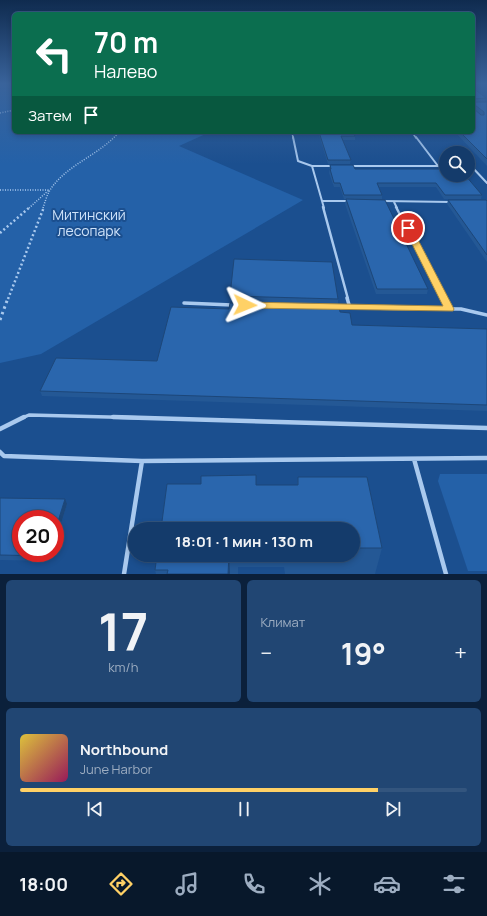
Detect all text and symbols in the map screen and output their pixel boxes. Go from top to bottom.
text: 70 m [94,23,158,61]
icon: left [28,28,80,80]
text: Налево [94,59,158,83]
icon: arrive [80,104,102,126]
text: Затем [28,105,72,126]
map controls [439,146,475,182]
button: search [439,146,475,182]
park label: Митинский лесопарк [52,205,126,240]
pin [391,211,425,245]
icon: arrive [397,217,419,239]
position arrow [224,284,266,326]
speed limit sign: 20 [12,510,64,562]
text: 18:01 · 1 мин · 130 m [175,531,313,552]
text: 17 [98,596,149,667]
text: Климат [261,613,305,631]
text: 19° [341,633,386,674]
text: − [261,638,272,668]
text: + [454,638,467,668]
text: km/h [108,658,138,676]
text: Northbound [80,739,168,760]
text: June Harbor [80,760,153,778]
icon: previous [84,798,106,820]
icon: pause [233,798,255,820]
icon: next [382,798,404,820]
icon: directions [107,870,135,898]
icon: music [173,870,201,898]
icon: phone [240,870,268,898]
icon: climate [306,870,334,898]
icon: car [373,870,401,898]
icon: filters [440,870,468,898]
text: 18:00 [19,872,68,896]

